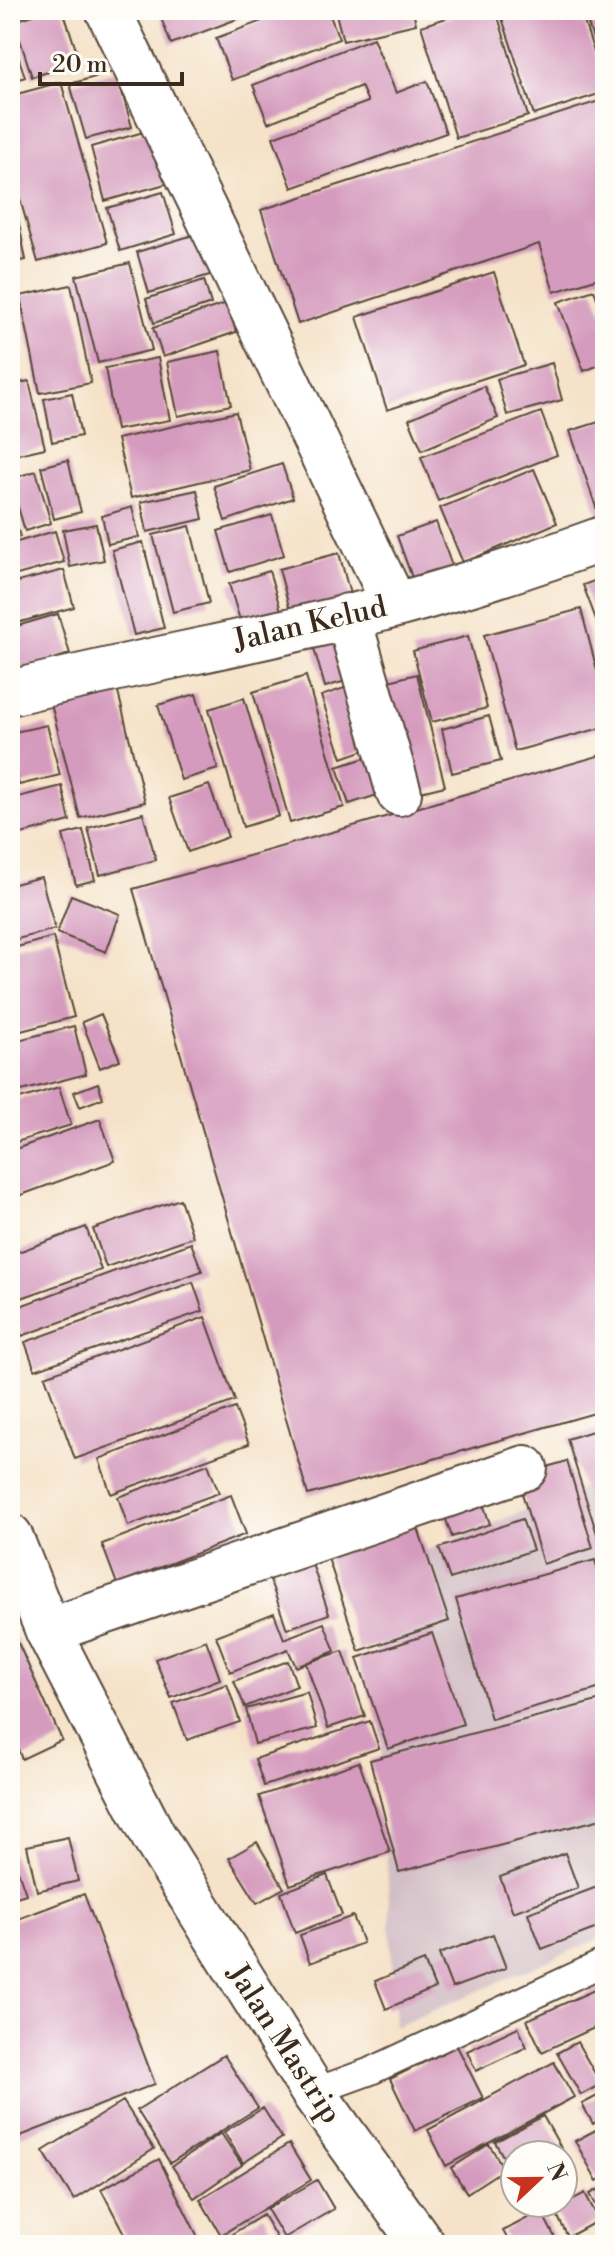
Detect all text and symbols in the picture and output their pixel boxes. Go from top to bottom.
scale bar [40,36,182,86]
text: 20 m [52,50,108,80]
street label: Jalan Kelud [229,588,390,660]
street label: Jalan Mastrip [218,1956,350,2131]
north arrow [499,2139,579,2219]
text: N [540,2159,572,2186]

